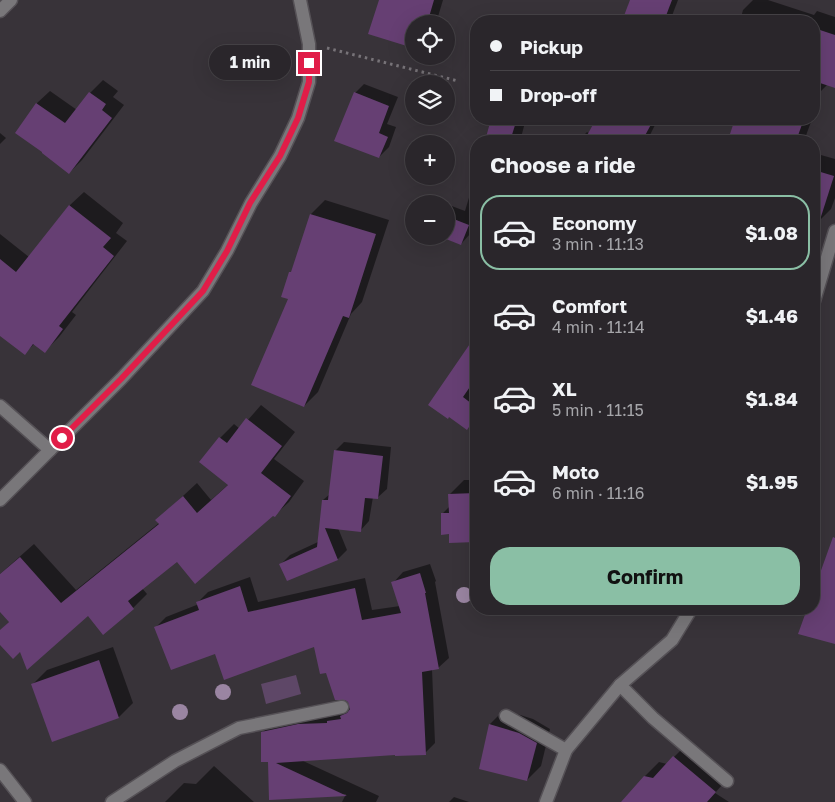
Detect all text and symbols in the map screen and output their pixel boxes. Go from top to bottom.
map controls [405,15,455,245]
button: locate [405,15,455,65]
text: Pickup [520,35,583,58]
callout: 1 min [209,46,292,80]
text: 1 min [230,52,270,72]
route end [298,52,320,74]
button: layers [405,75,455,125]
text: Drop-off [520,83,597,106]
button: + [405,135,455,185]
text: Choose a ride [490,151,636,178]
button: − [405,195,455,245]
icon: car [492,210,537,255]
text: Economy [552,211,637,234]
text: $1.08 [745,221,798,244]
text: 3 min · 11:13 [552,234,644,254]
icon: car [492,293,537,338]
text: Comfort [552,294,627,317]
text: $1.46 [745,304,798,327]
text: 4 min · 11:14 [552,317,645,337]
icon: car [492,376,537,421]
text: XL [552,377,577,400]
text: $1.84 [745,387,798,410]
text: 5 min · 11:15 [552,400,644,420]
route start [51,427,73,449]
icon: car [492,459,537,504]
text: Moto [552,460,599,483]
text: $1.95 [746,470,798,493]
text: 6 min · 11:16 [552,483,645,503]
button: Confirm [490,547,800,605]

